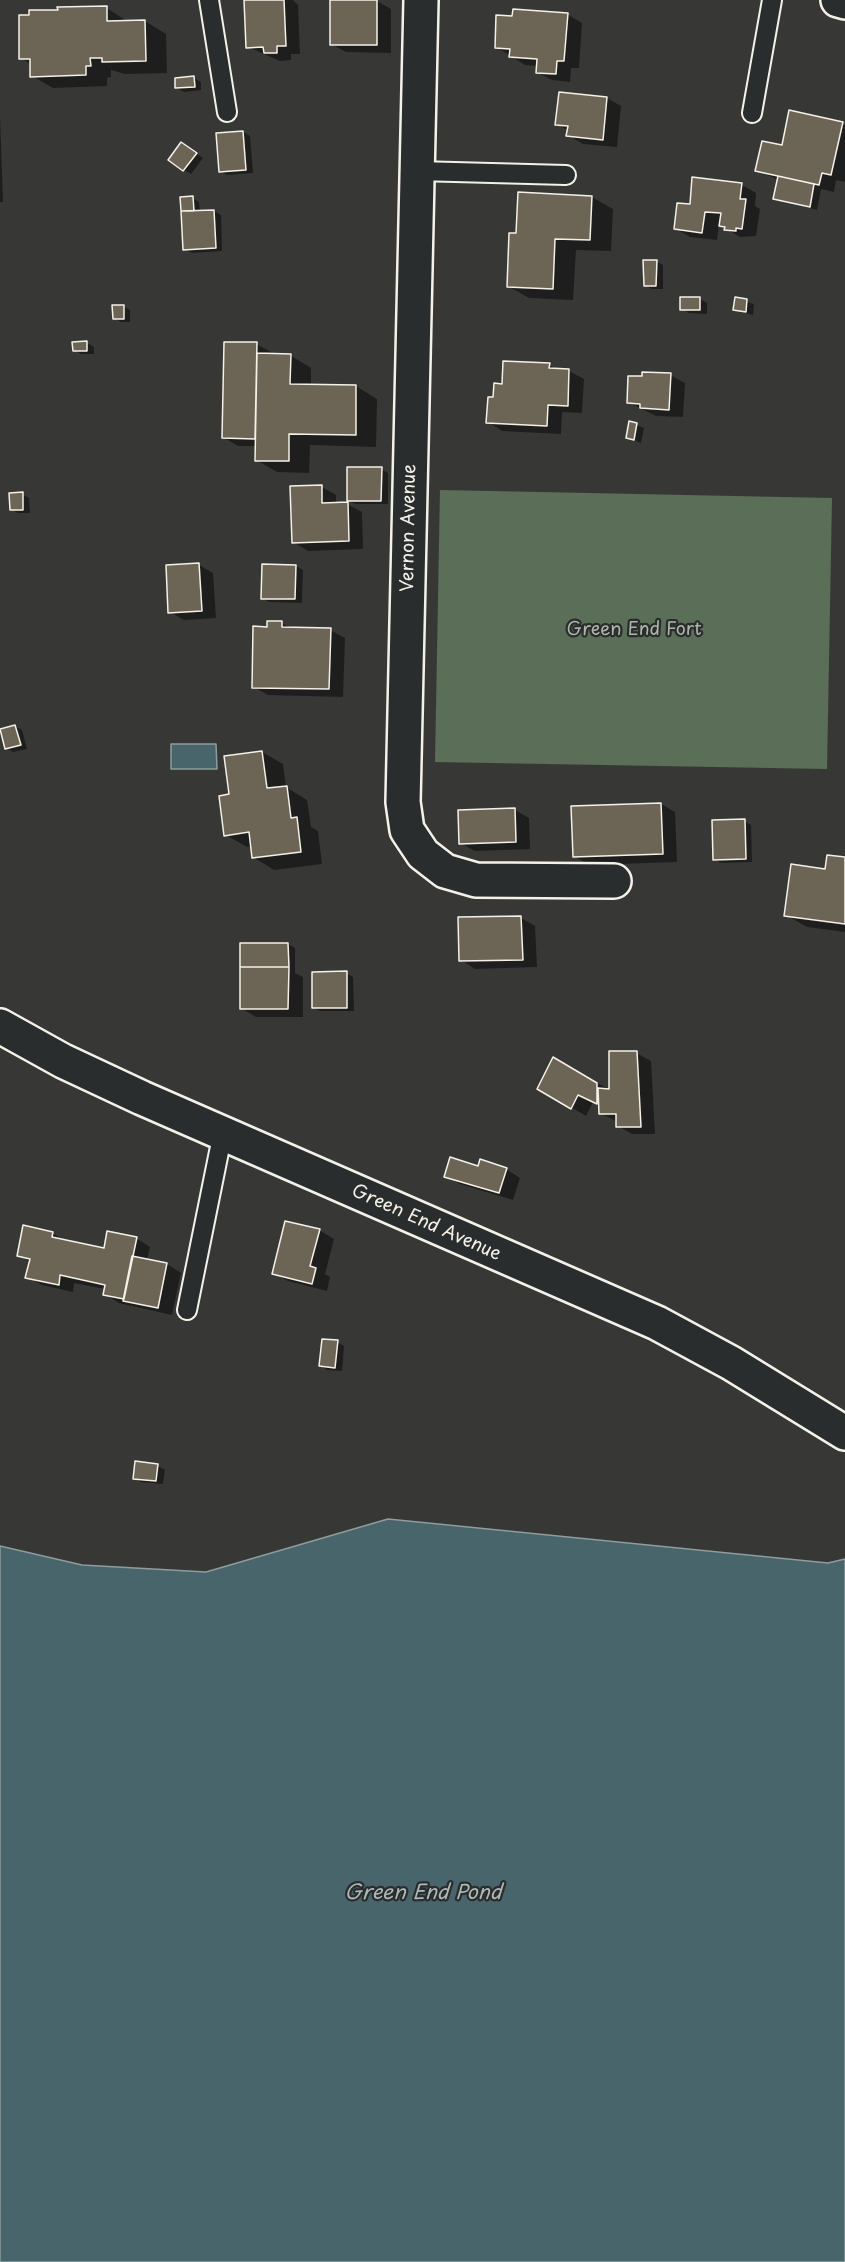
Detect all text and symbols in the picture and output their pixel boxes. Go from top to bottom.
street label: Vernon Avenue [397,464,421,592]
park label: Green End Fort [566,619,702,641]
street label: Green End Avenue [348,1180,504,1266]
water label: Green End Pond [345,1881,501,1905]

